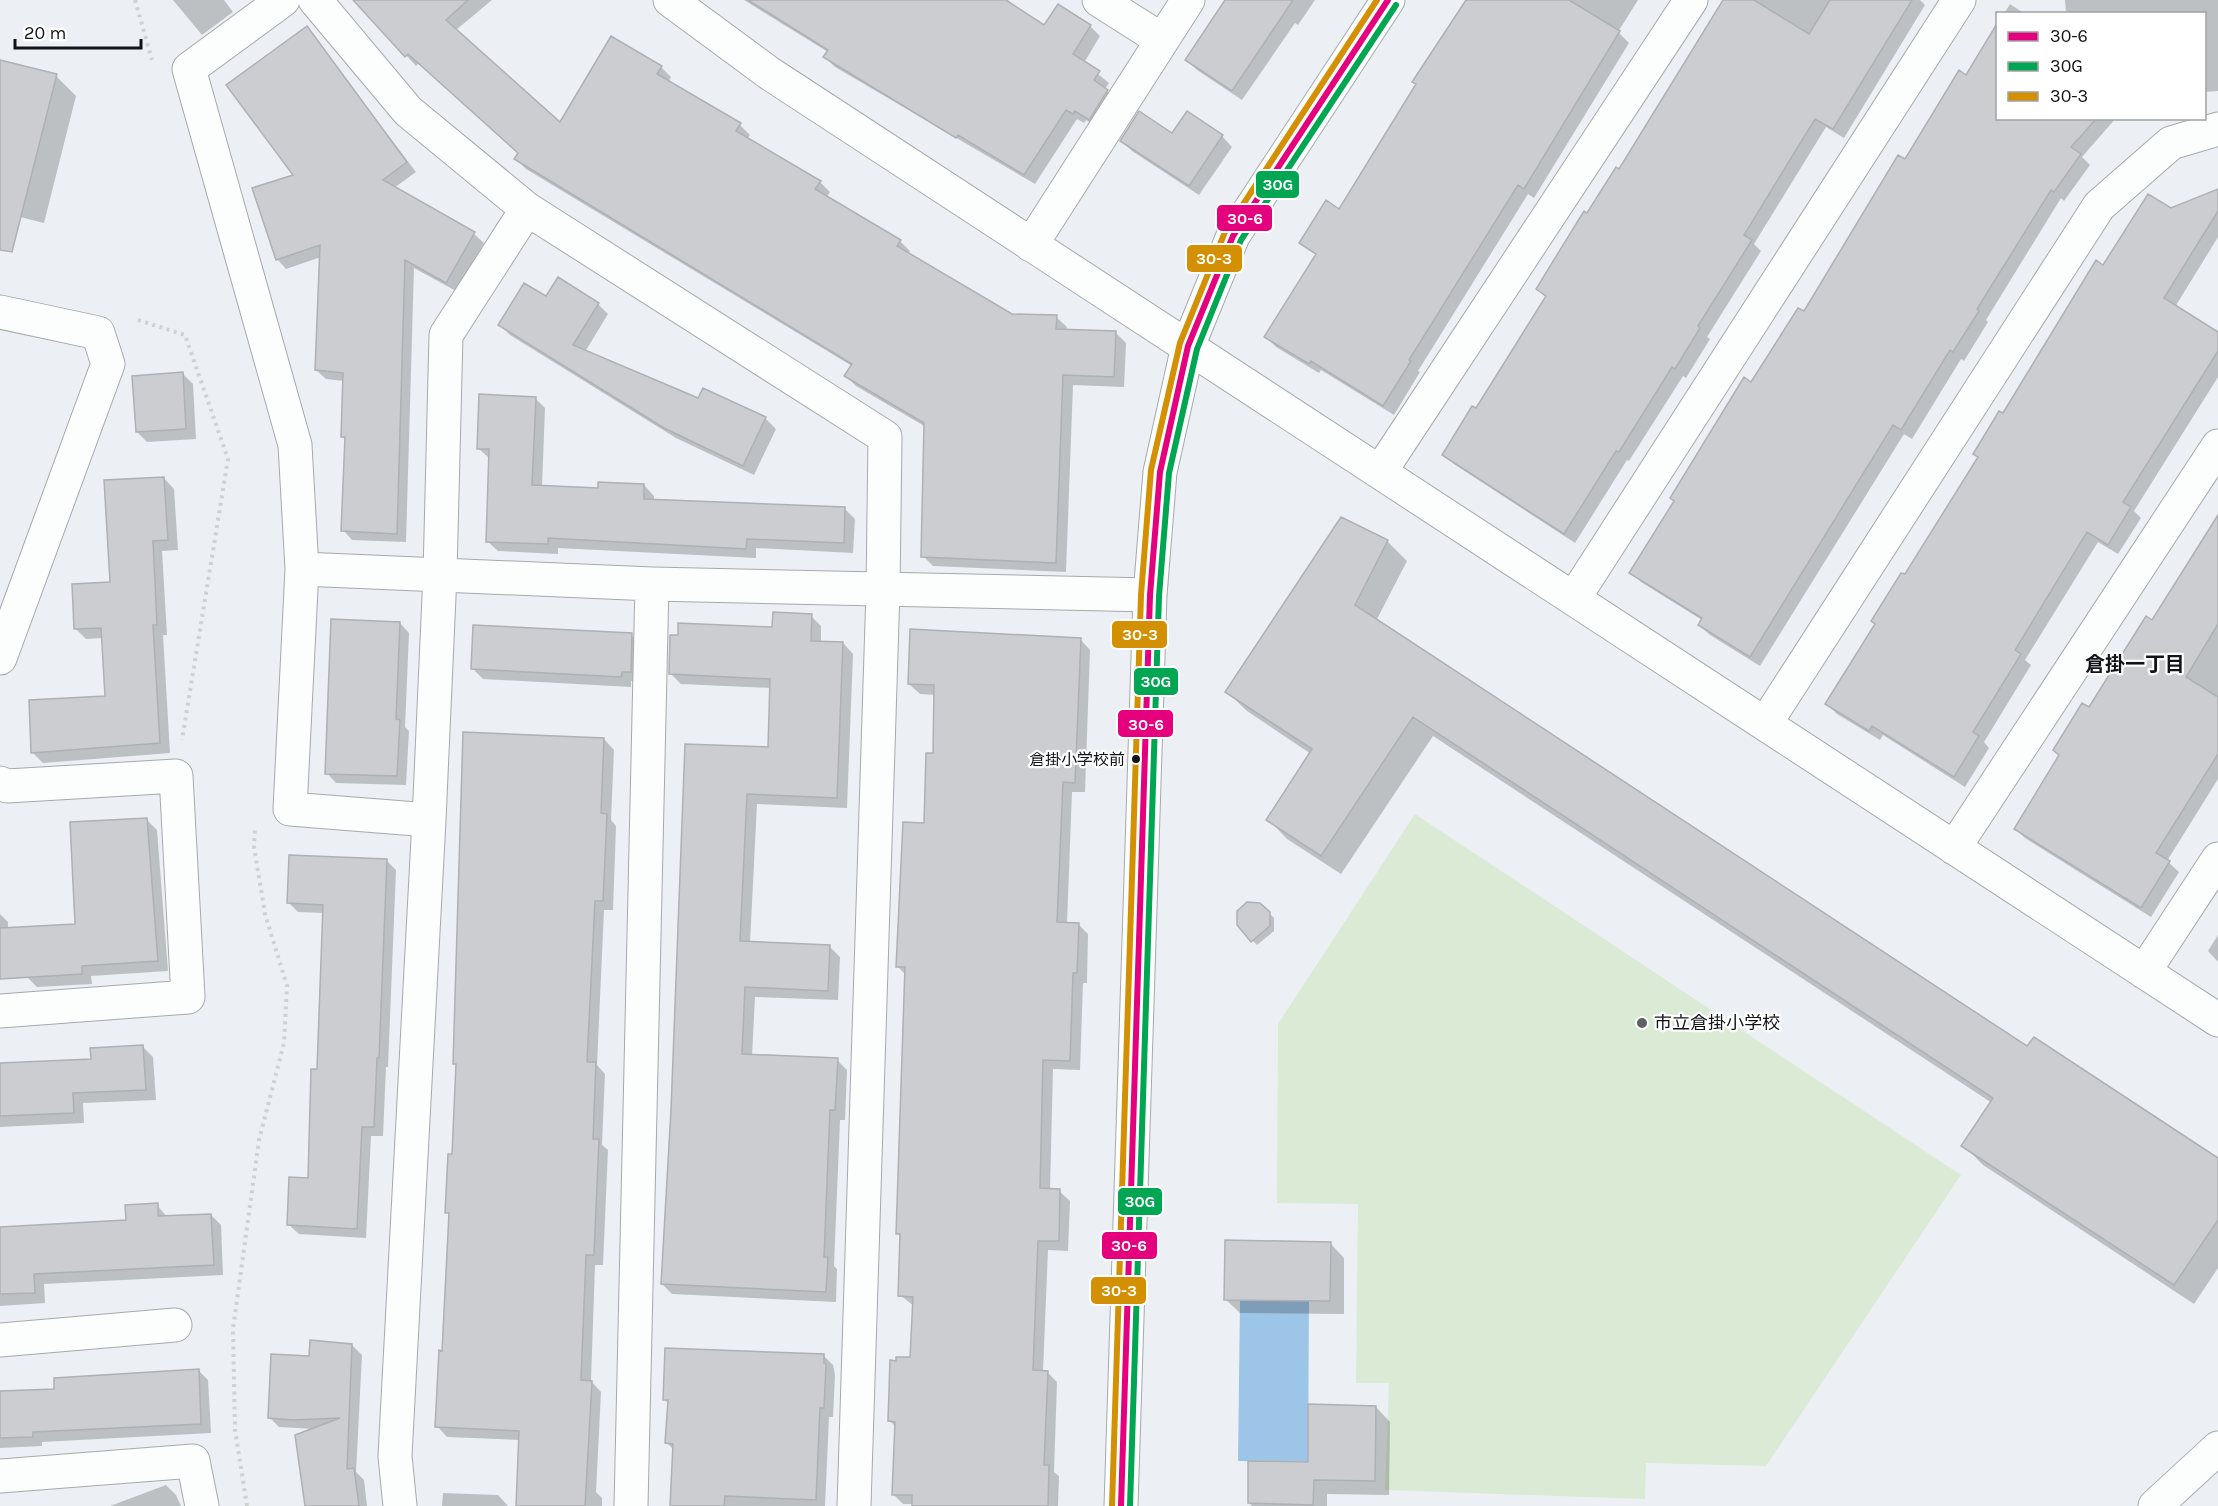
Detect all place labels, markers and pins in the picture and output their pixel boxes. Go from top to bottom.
place label: 倉掛小学校前 [1029,750,1125,769]
marker: 倉掛小学校前 [1130,753,1142,765]
place label: 市立倉掛小学校 [1654,1012,1780,1034]
marker: 市立倉掛小学校 [1635,1016,1649,1030]

